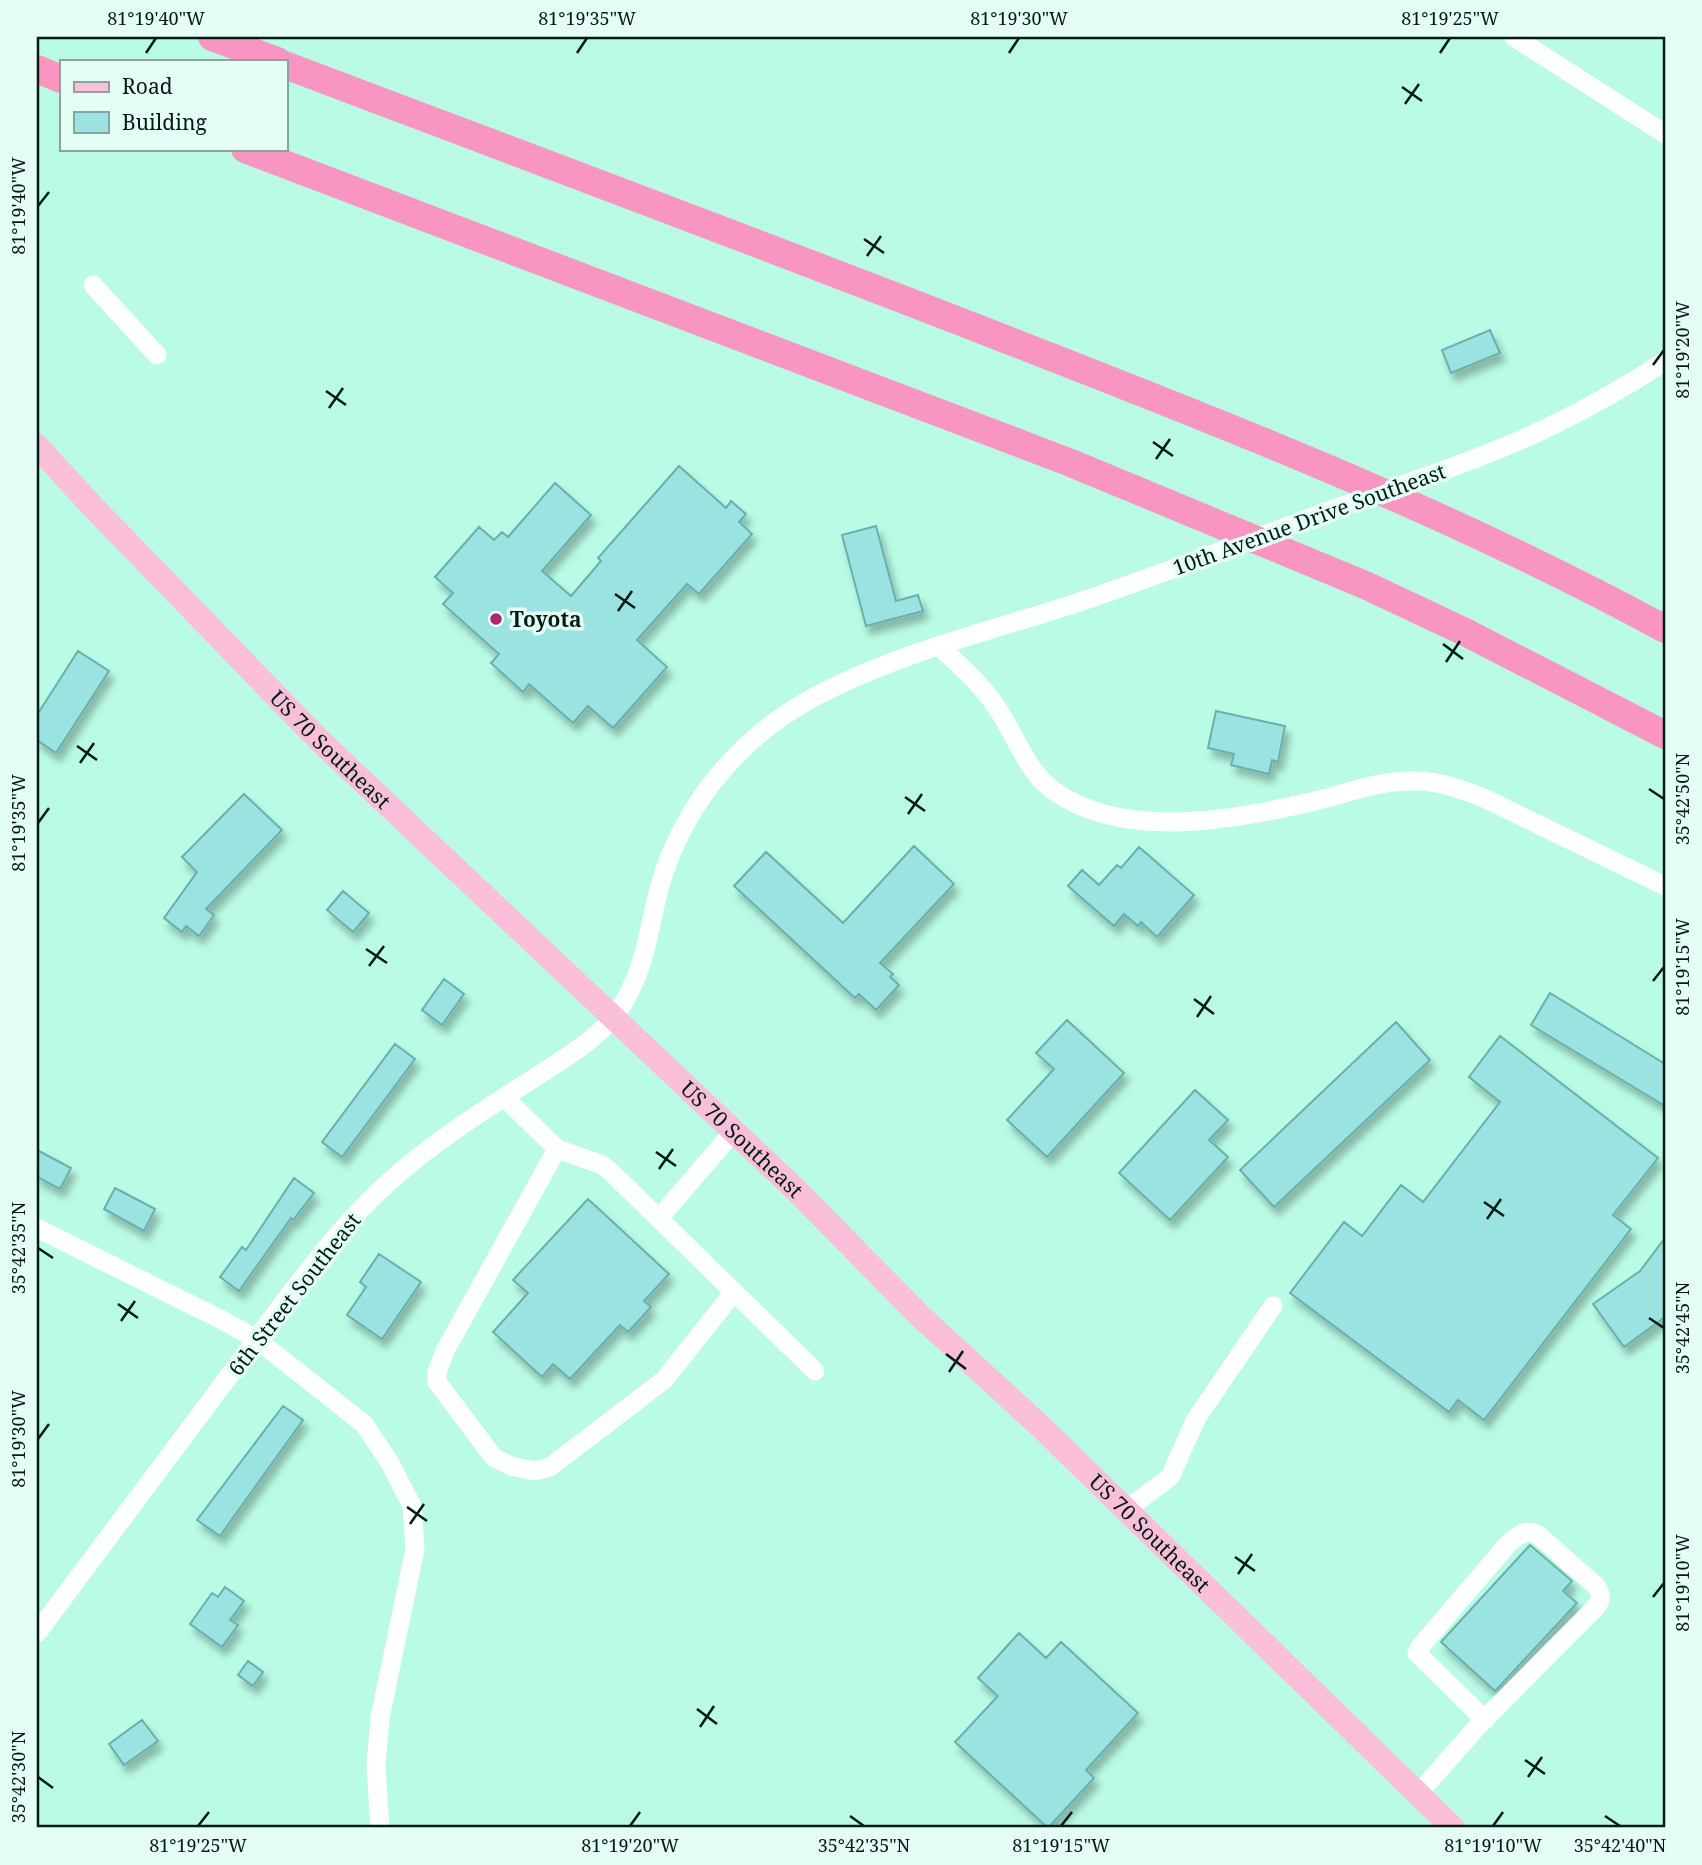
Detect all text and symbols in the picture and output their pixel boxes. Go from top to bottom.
text: 81°19'40"W [107,6,205,30]
text: 81°19'35"W [538,6,636,30]
text: 81°19'30"W [970,6,1068,30]
text: 81°19'25"W [1401,6,1499,30]
legend [60,60,287,150]
text: Road [122,72,173,100]
text: Building [122,108,207,136]
text: 81°19'40"W [6,157,30,255]
text: 81°19'20"W [1670,301,1694,399]
street label: 10th Avenue Drive Southeast [1169,457,1449,581]
place label: Toyota [510,605,582,633]
marker: Toyota [488,611,504,627]
street label: US 70 Southeast [264,684,397,815]
text: 35°42'50"N [1670,752,1694,845]
text: 81°19'35"W [6,774,30,872]
text: 81°19'15"W [1670,918,1694,1016]
street label: US 70 Southeast [675,1074,810,1203]
text: 35°42'35"N [6,1201,30,1294]
street label: 6th Street Southeast [222,1207,366,1381]
text: 35°42'45"N [1670,1281,1694,1374]
text: 81°19'30"W [6,1390,30,1488]
street label: US 70 Southeast [1083,1468,1216,1598]
text: 81°19'10"W [1670,1534,1694,1632]
text: 35°42'30"N [6,1730,30,1823]
text: 81°19'25"W [149,1833,247,1857]
text: 81°19'20"W [581,1833,679,1857]
text: 35°42'35"N [818,1833,911,1857]
text: 81°19'15"W [1012,1833,1110,1857]
text: 81°19'10"W [1444,1833,1542,1857]
text: 35°42'40"N [1574,1833,1667,1857]

